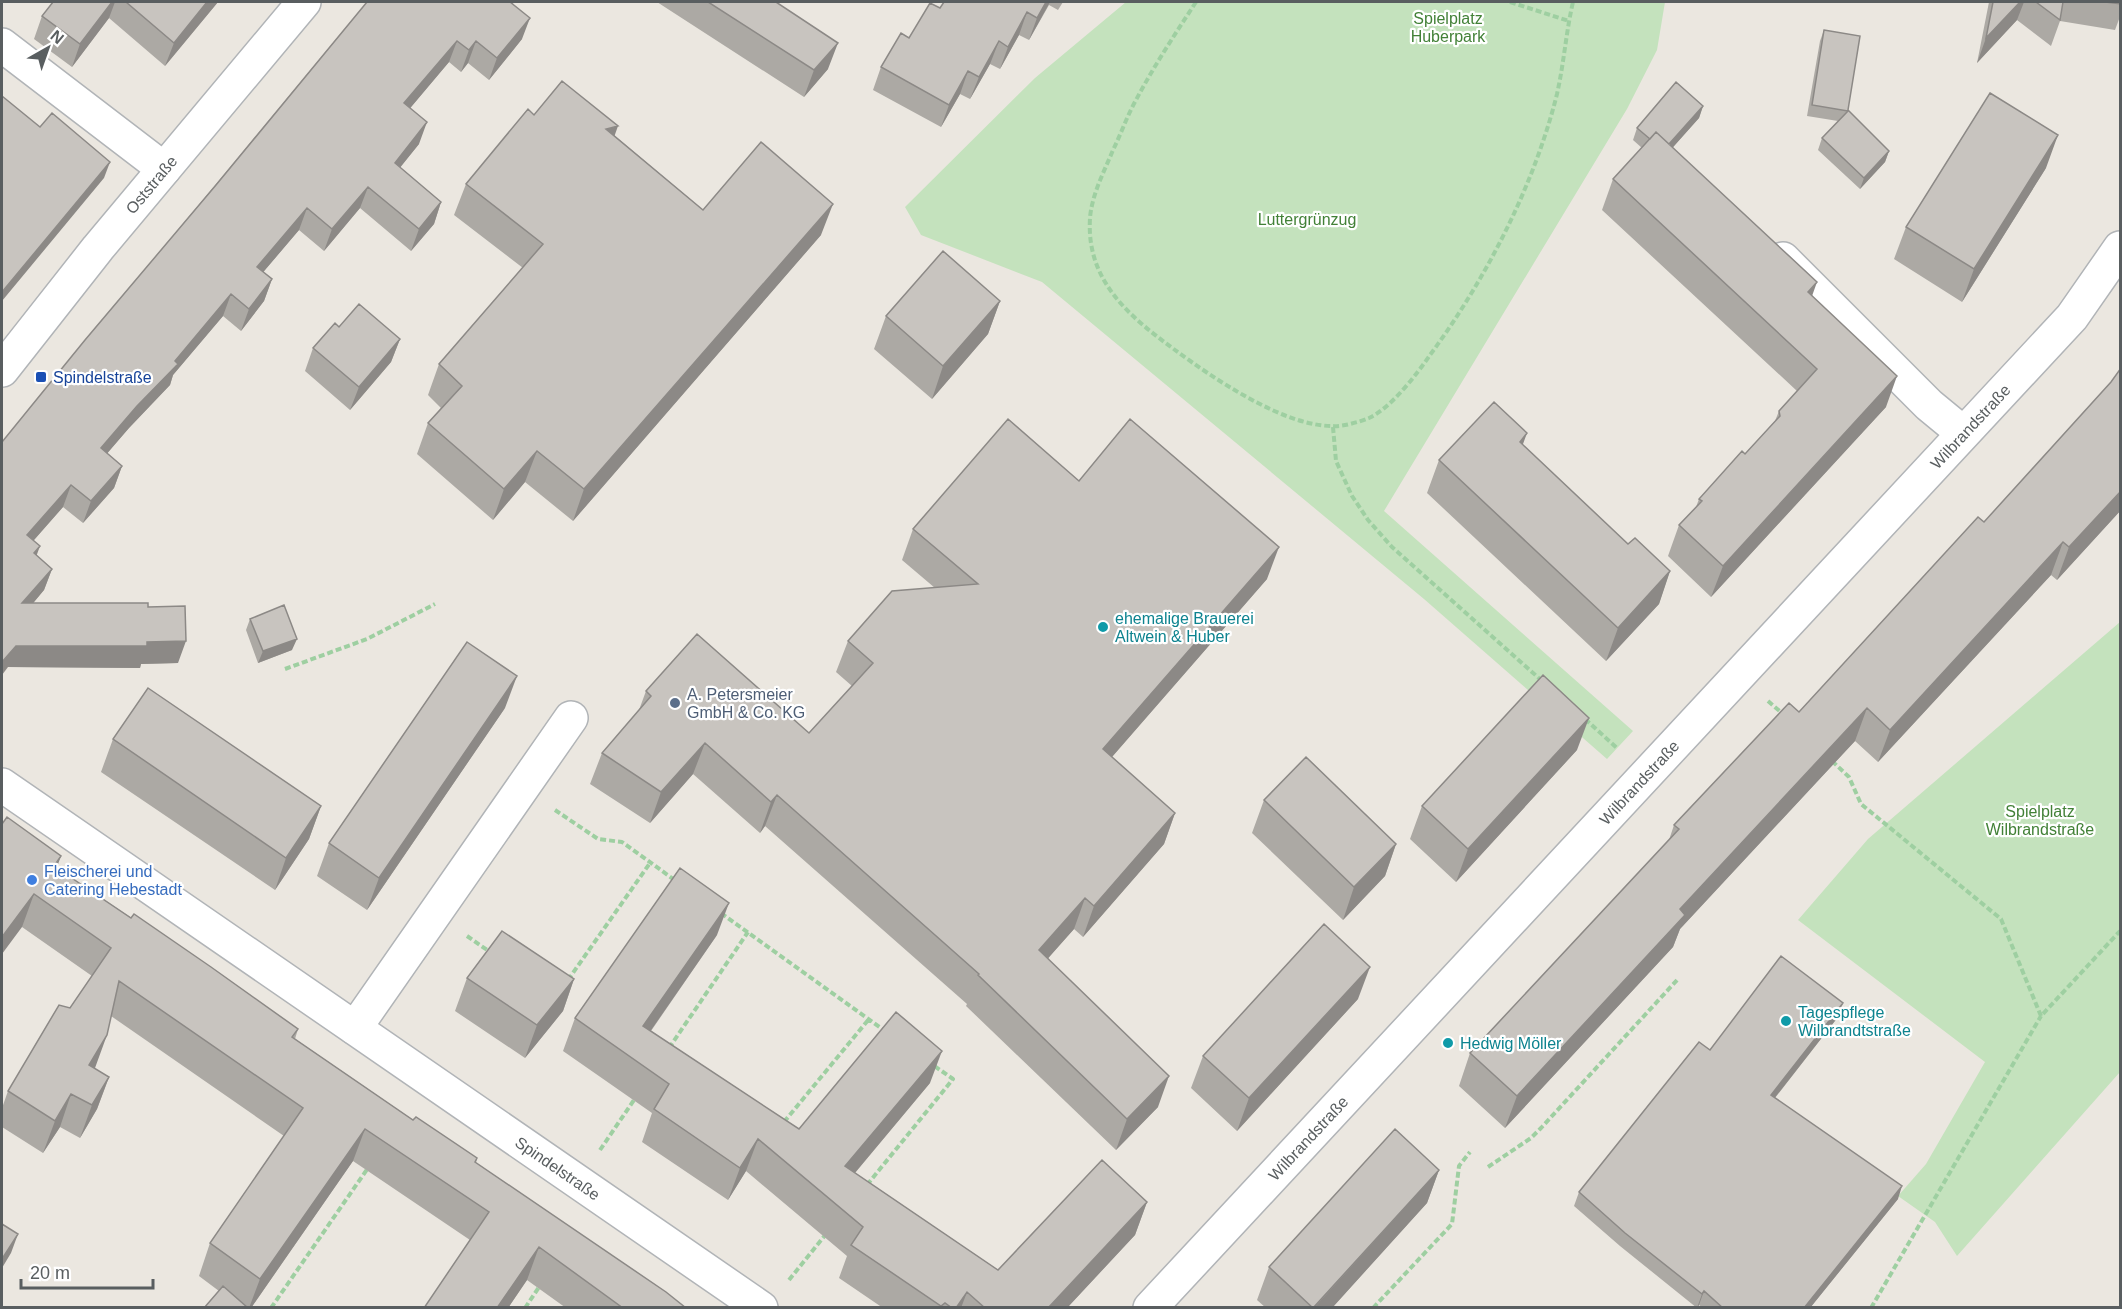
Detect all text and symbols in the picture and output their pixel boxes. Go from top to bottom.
park label: Spielplatz Huberpark [1411,10,1486,45]
north arrow [18,18,78,78]
text: N [47,27,67,47]
street label: Oststraße [122,152,180,217]
park label: Luttergrünzug [1258,211,1356,228]
place label: Spindelstraße [53,369,152,386]
marker: Spindelstraße [34,370,48,384]
street label: Wilbrandstraße [1927,381,2013,472]
place label: ehemalige Brauerei Altwein & Huber [1115,610,1254,645]
marker: ehemalige Brauerei Altwein & Huber [1096,620,1110,634]
place label: A. Petersmeier GmbH & Co. KG [687,686,805,721]
marker: A. Petersmeier GmbH & Co. KG [668,696,682,710]
street label: Wilbrandstraße [1596,737,1682,828]
park label: Spielplatz Wilbrandstraße [1986,803,2094,838]
place label: Fleischerei und Catering Hebestadt [44,863,182,898]
marker: Fleischerei und Catering Hebestadt [25,873,39,887]
place label: Tagespflege Wilbrandtstraße [1798,1004,1911,1039]
marker: Tagespflege Wilbrandtstraße [1779,1014,1793,1028]
place label: Hedwig Möller [1460,1035,1562,1052]
marker: Hedwig Möller [1441,1036,1455,1050]
street label: Wilbrandstraße [1265,1093,1351,1184]
street label: Spindelstraße [512,1133,603,1203]
scale bar [21,1252,153,1290]
text: 20 m [30,1263,70,1283]

